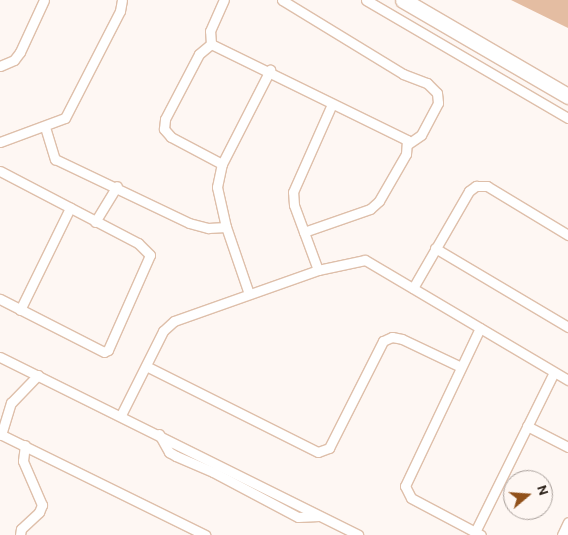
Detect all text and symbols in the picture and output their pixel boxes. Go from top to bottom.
north arrow [503,470,553,520]
text: N [532,483,551,498]

